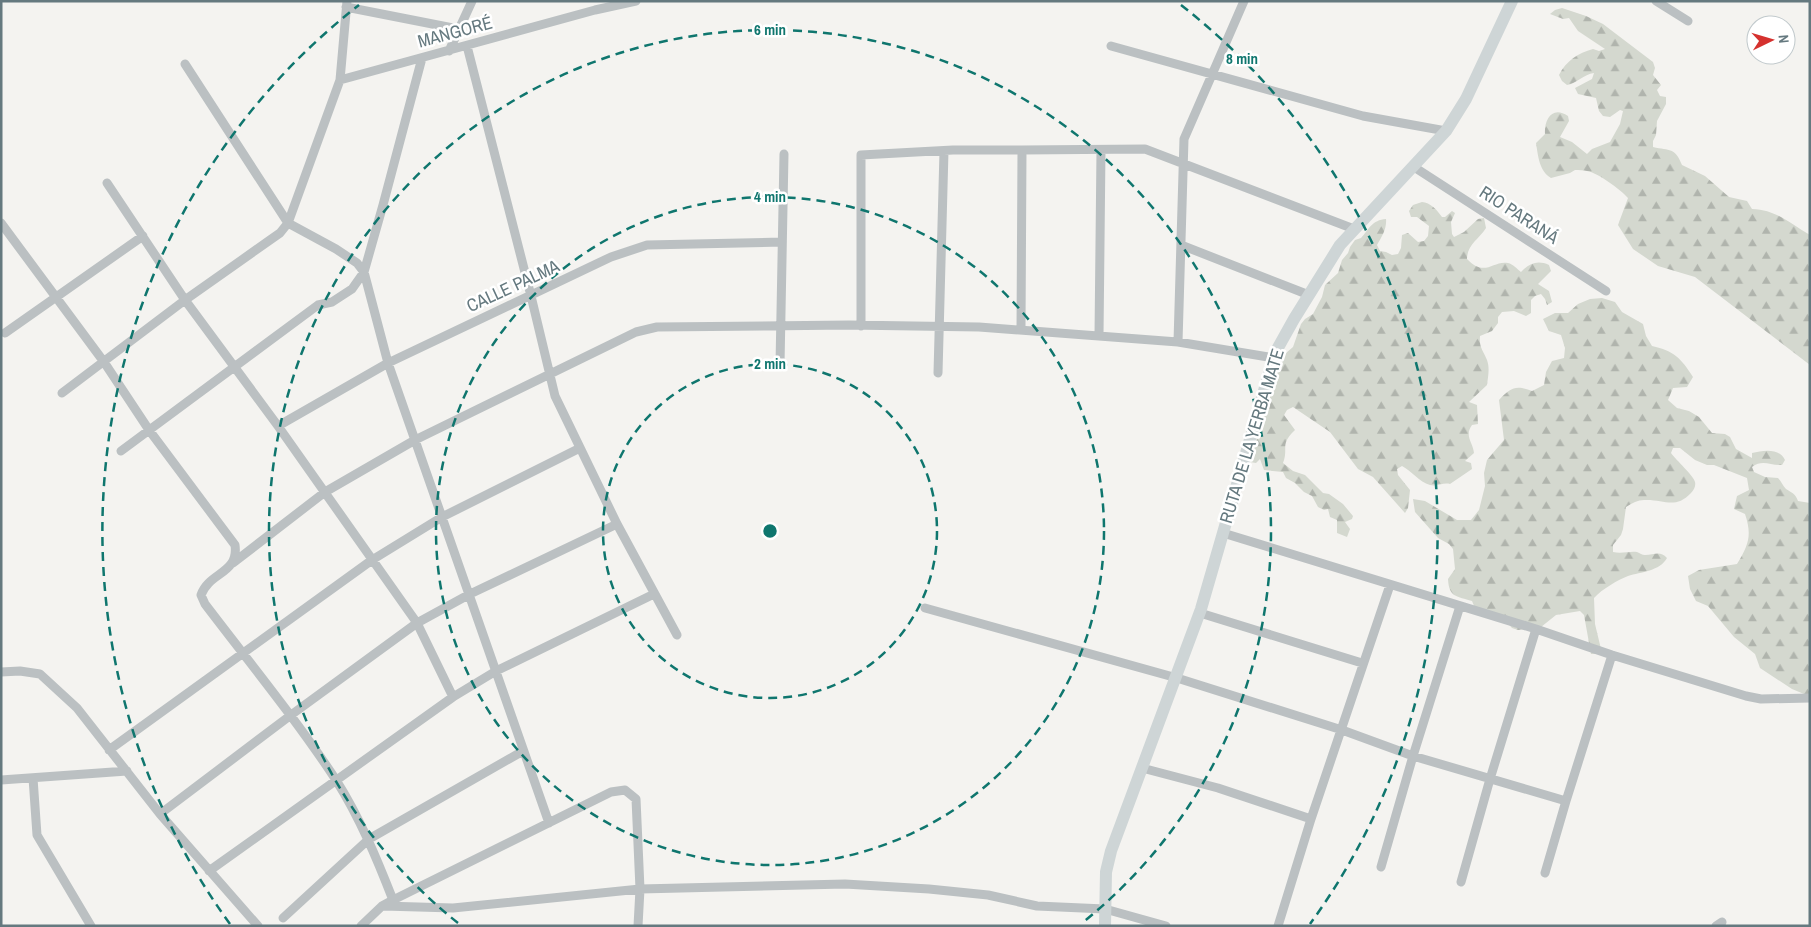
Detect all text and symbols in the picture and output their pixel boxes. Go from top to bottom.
street label: MANGORÉ [415,10,495,53]
north arrow [1746,15,1796,65]
text: 6 min [754,19,786,40]
text: N [1775,34,1793,44]
text: 8 min [1226,48,1258,69]
street label: RIO PARANÁ [1475,180,1564,250]
text: 4 min [754,186,786,207]
street label: CALLE PALMA [462,253,563,318]
street label: RUTA DE LA YERBA MATE [1213,345,1290,526]
text: 2 min [754,353,786,374]
centre of rings [761,522,779,540]

